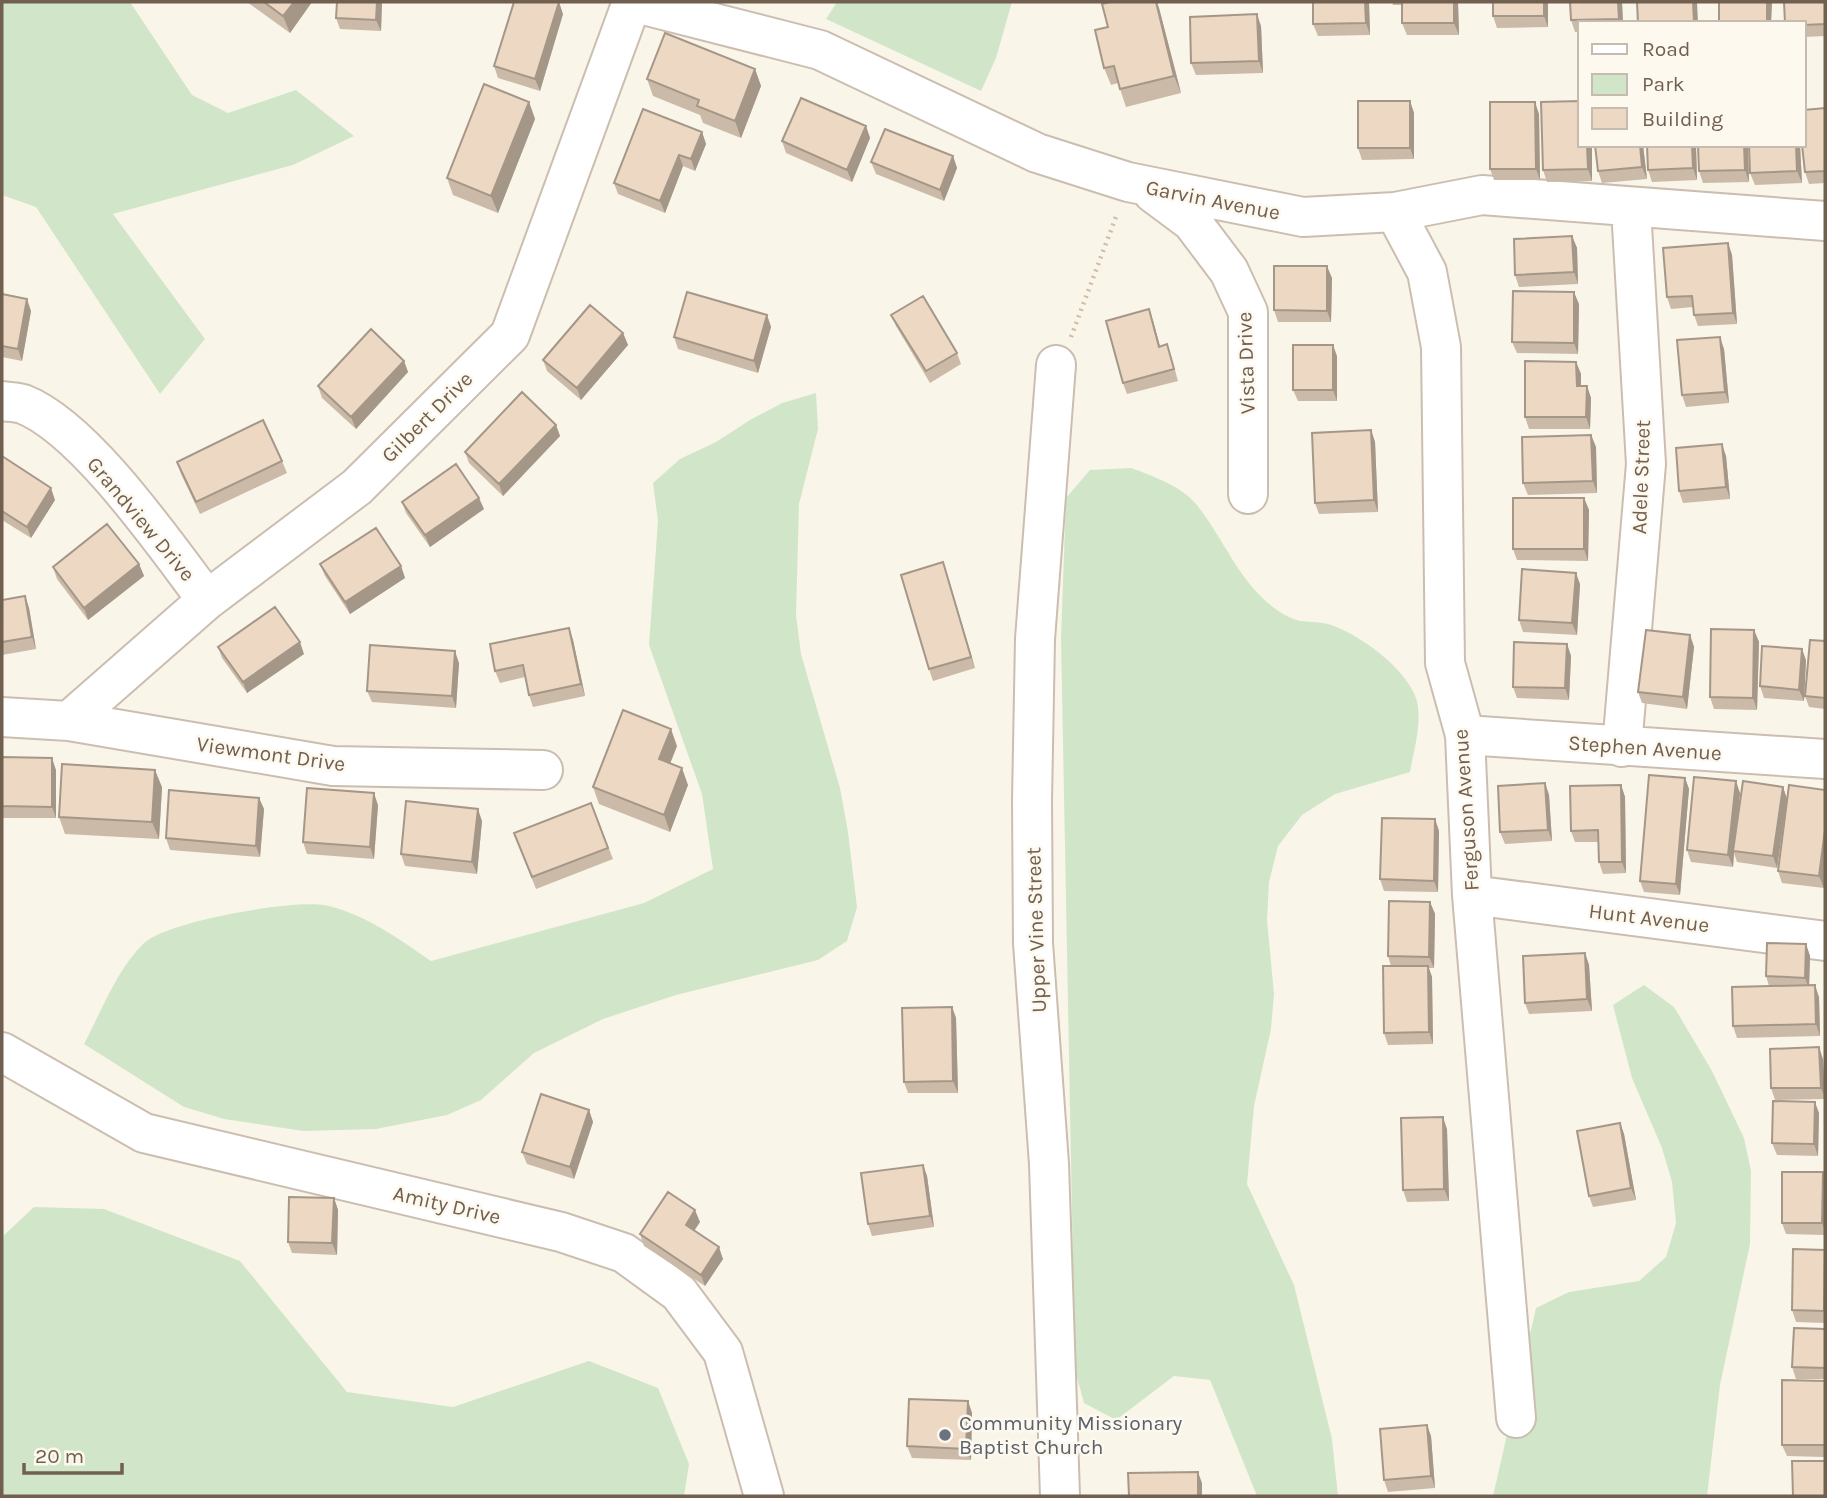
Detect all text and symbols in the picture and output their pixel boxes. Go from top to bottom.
legend [1578,21,1806,147]
text: Road [1642,37,1690,61]
text: Park [1642,72,1685,96]
text: Building [1642,107,1723,131]
street label: Garvin Avenue [1144,175,1282,225]
street label: Vista Drive [1232,311,1260,415]
street label: Gilbert Drive [377,367,477,467]
street label: Adele Street [1627,419,1655,535]
street label: Grandview Drive [82,452,200,586]
street label: Ferguson Avenue [1448,728,1484,892]
street label: Stephen Avenue [1567,731,1723,765]
street label: Viewmont Drive [195,732,347,776]
street label: Upper Vine Street [1021,847,1051,1013]
street label: Hunt Avenue [1587,899,1711,937]
street label: Amity Drive [391,1181,503,1229]
place label: Community Missionary Baptist Church [959,1411,1183,1459]
marker: Community Missionary Baptist Church [937,1427,953,1443]
scale bar [24,1432,122,1476]
text: 20 m [35,1444,84,1468]

